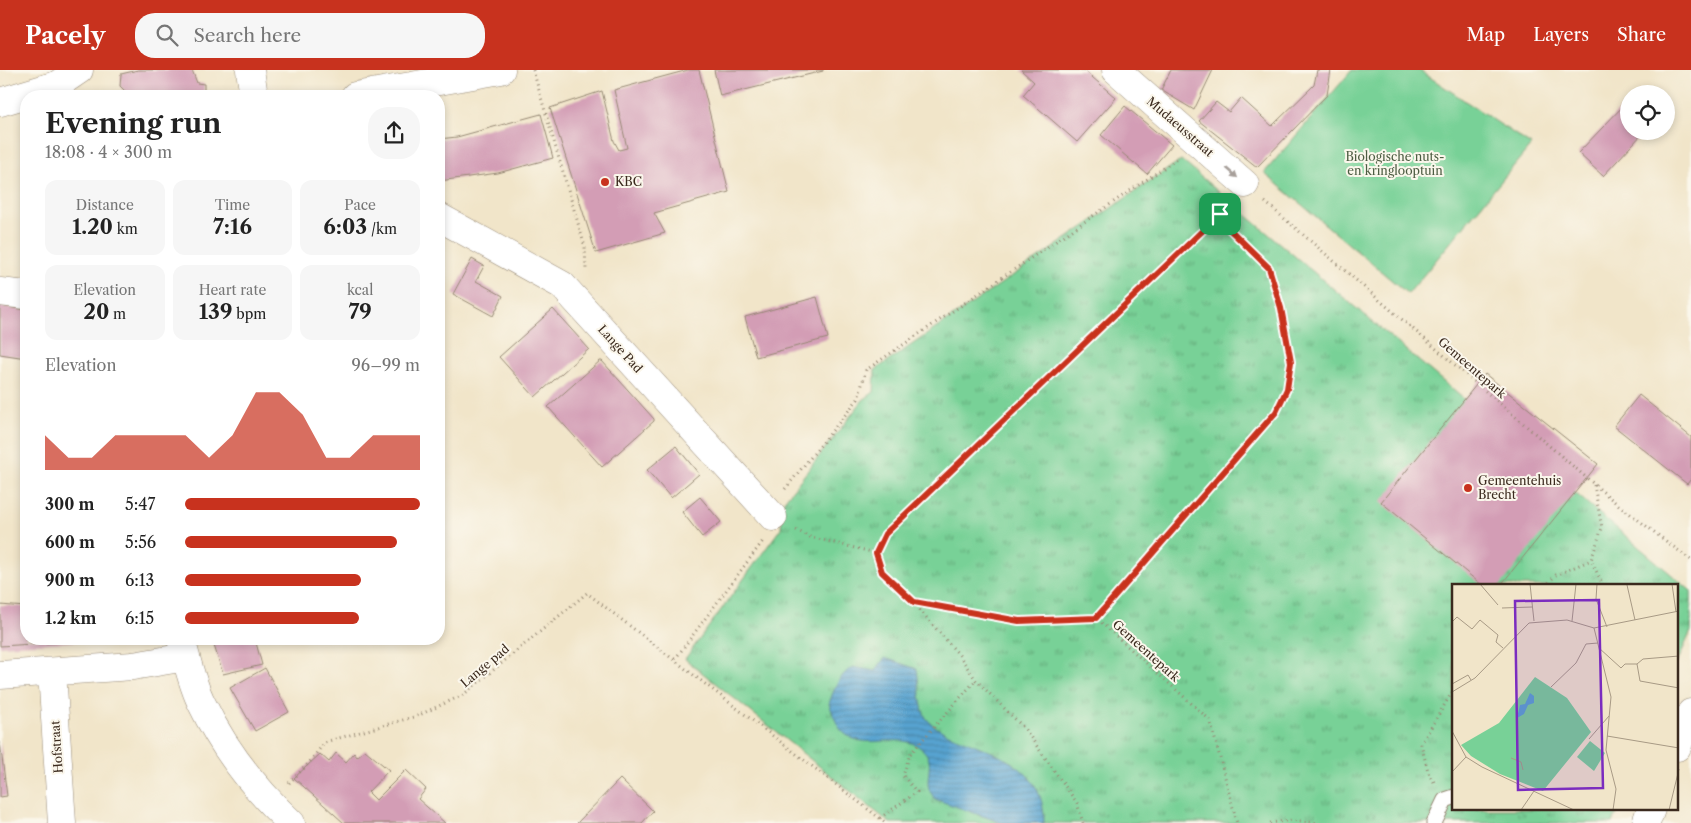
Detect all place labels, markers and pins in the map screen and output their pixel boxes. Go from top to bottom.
place label: KBC [615,174,642,189]
marker: KBC [599,176,611,188]
pin [1199,193,1241,235]
place label: Gemeentehuis Brecht [1478,473,1561,502]
marker: Gemeentehuis Brecht [1462,482,1474,494]

